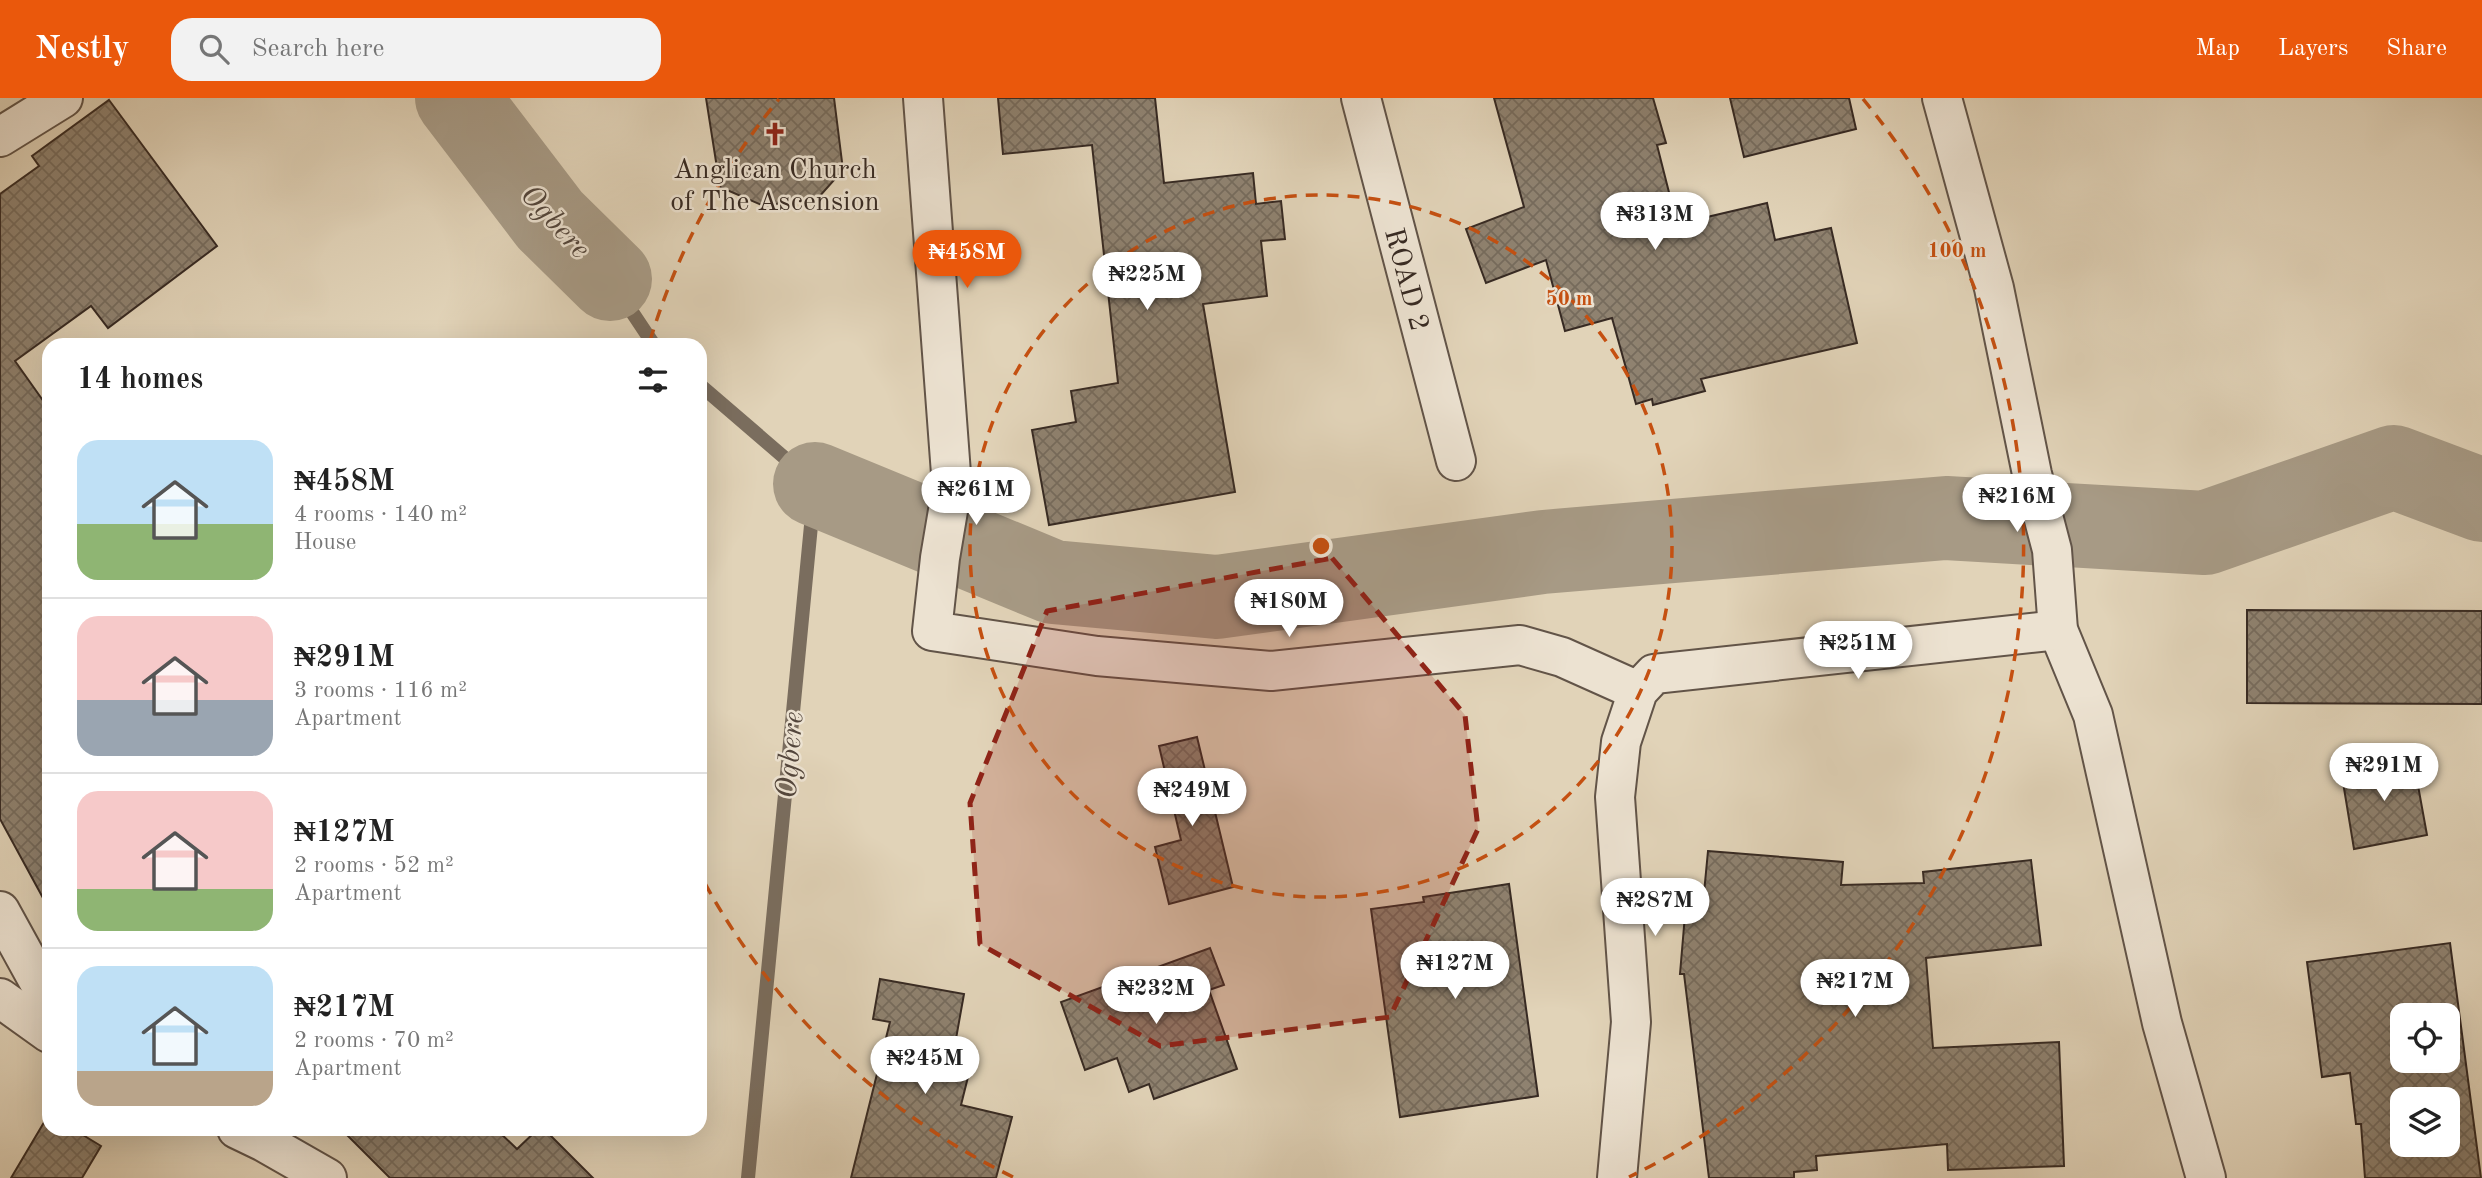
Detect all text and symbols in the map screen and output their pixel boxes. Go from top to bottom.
search box [171,18,661,81]
icon: search [195,30,233,68]
text: Nestly [35,33,129,66]
text: Search here [251,36,385,62]
text: Map [2196,37,2240,61]
text: Layers [2278,37,2348,61]
text: Share [2386,37,2447,61]
church icon: Anglican Church of The Ascension [761,120,789,148]
place label: Anglican Church of The Ascension [670,157,880,217]
water label: Ogbere [514,180,595,265]
pin: ₦313M [1606,192,1704,252]
text: ₦313M [1616,203,1694,226]
street label: ROAD 2 [1378,225,1432,334]
pin: ₦458M [918,230,1016,290]
text: ₦458M [928,241,1006,264]
text: 100 m [1927,241,1987,262]
pin: ₦225M [1098,252,1196,312]
text: ₦225M [1108,263,1186,286]
text: 50 m [1545,289,1593,310]
icon: filters [634,361,672,399]
text: 14 homes [77,365,203,395]
text: ₦458M [294,467,395,497]
icon: home [133,468,217,552]
pin: ₦261M [927,468,1025,527]
pin: ₦216M [1968,474,2066,534]
text: ₦261M [937,478,1015,501]
text: ₦216M [1978,485,2056,508]
text: 4 rooms · 140 m² [294,503,467,526]
text: House [294,531,356,554]
centre of rings [1309,534,1333,558]
pin: ₦180M [1240,580,1338,639]
text: ₦180M [1250,590,1328,613]
pin: ₦251M [1809,622,1907,681]
text: ₦251M [1819,632,1897,655]
text: ₦291M [294,643,395,673]
icon: home [133,644,217,728]
text: 3 rooms · 116 m² [294,679,467,702]
text: Apartment [294,707,402,730]
water label: Ogbere [772,710,810,800]
pin: ₦291M [2335,744,2433,803]
text: ₦291M [2345,754,2423,777]
pin: ₦249M [1143,768,1241,828]
text: ₦249M [1153,779,1231,802]
text: ₦127M [294,818,395,848]
icon: home [133,819,217,903]
text: 2 rooms · 52 m² [294,854,454,877]
pin: ₦287M [1606,878,1704,938]
text: Apartment [294,882,402,905]
text: ₦287M [1616,889,1694,912]
pin: ₦127M [1406,942,1504,1001]
text: ₦127M [1416,952,1494,975]
pin: ₦217M [1806,960,1904,1019]
pin: ₦232M [1107,967,1205,1026]
text: ₦217M [1816,970,1894,993]
text: ₦232M [1117,977,1195,1000]
text: ₦217M [294,993,395,1023]
icon: home [133,994,217,1078]
map controls [2390,1003,2460,1157]
button: locate [2390,1003,2460,1073]
text: 2 rooms · 70 m² [294,1029,454,1052]
pin: ₦245M [876,1037,974,1096]
text: ₦245M [886,1047,964,1070]
text: Apartment [294,1057,402,1080]
button: layers [2390,1087,2460,1157]

